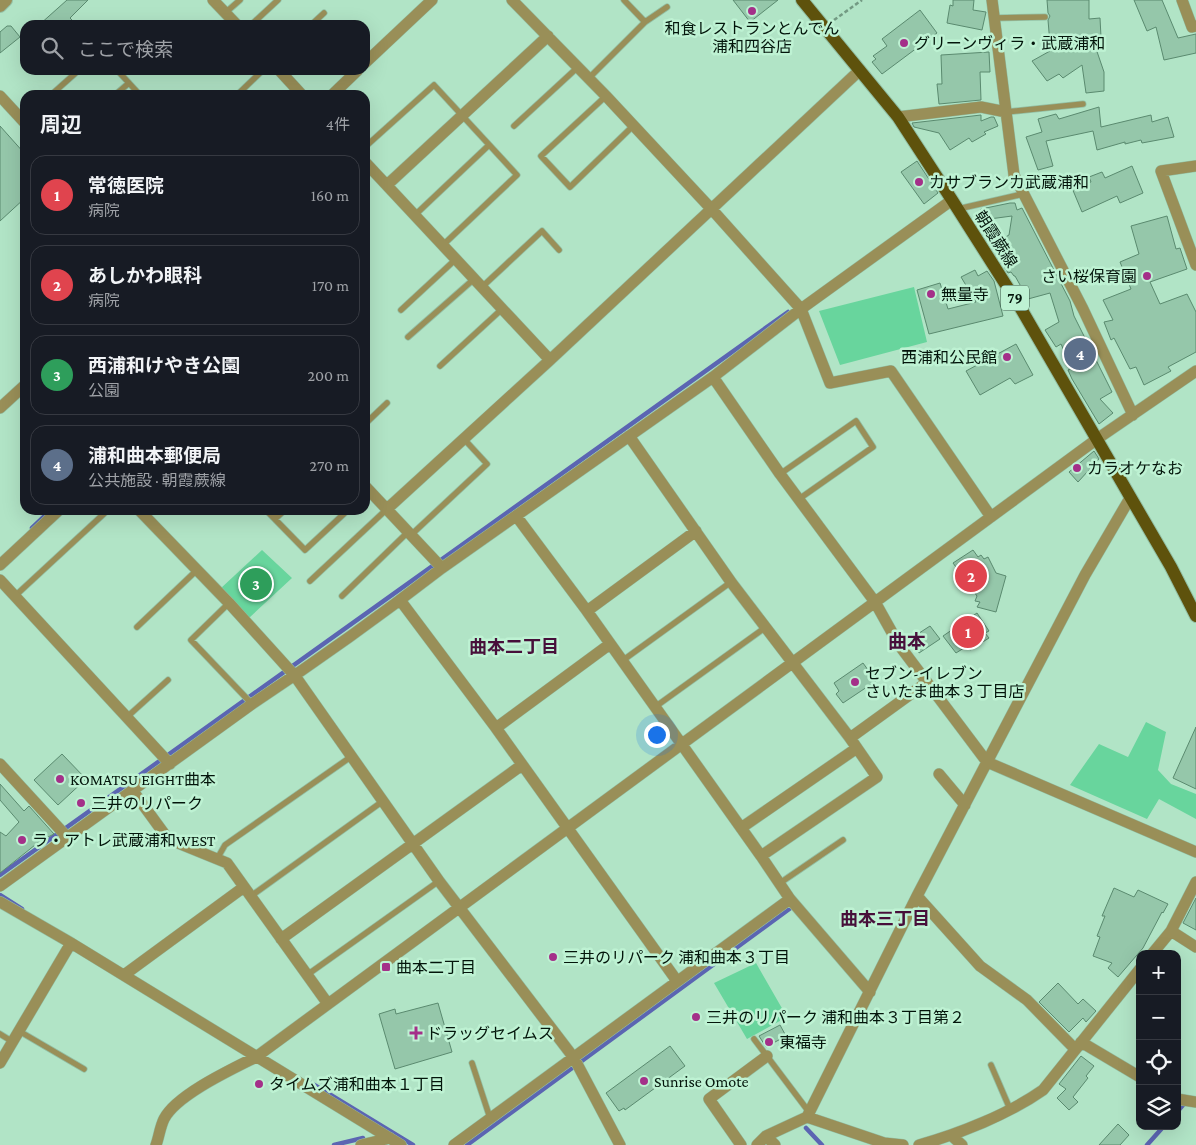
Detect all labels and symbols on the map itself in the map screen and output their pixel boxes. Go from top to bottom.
marker: 和食レストランとんでん 浦和四谷店 [746,5,758,17]
place label: 和食レストランとんでん 浦和四谷店 [664,20,840,55]
place label: グリーンヴィラ・武蔵浦和 [914,35,1105,52]
marker: グリーンヴィラ・武蔵浦和 [898,37,910,49]
place label: カサブランカ武蔵浦和 [929,174,1089,191]
marker: カサブランカ武蔵浦和 [913,176,925,188]
street label: 朝霞蕨線 [971,208,1021,270]
place label: さい桜保育園 [1041,268,1137,285]
marker: さい桜保育園 [1141,270,1153,282]
place label: 無量寺 [941,286,989,303]
road number: 79 [1001,286,1029,310]
marker: 無量寺 [925,288,937,300]
pin: 4 [1064,335,1096,373]
place label: 西浦和公民館 [901,349,997,366]
marker: 西浦和公民館 [1001,351,1013,363]
place label: カラオケなお [1087,460,1183,477]
marker: カラオケなお [1071,462,1083,474]
pin: 2 [955,557,987,595]
pin: 3 [240,565,272,603]
pin: 1 [952,613,984,651]
district label: 曲本 [888,631,926,652]
district label: 曲本二丁目 [469,637,559,657]
place label: セブン-イレブン さいたま曲本３丁目店 [865,665,1025,700]
marker: セブン-イレブン さいたま曲本３丁目店 [849,676,861,688]
your location [644,722,670,748]
place label: KOMATSU EIGHT曲本 [70,771,216,788]
marker: KOMATSU EIGHT曲本 [54,773,66,785]
place label: 三井のリパーク [91,795,203,812]
marker: 三井のリパーク [75,797,87,809]
place label: ラ・アトレ武蔵浦和WEST [32,832,216,849]
marker: ラ・アトレ武蔵浦和WEST [16,834,28,846]
district label: 曲本三丁目 [840,909,930,929]
place label: 三井のリパーク 浦和曲本３丁目 [563,949,790,966]
marker: 三井のリパーク 浦和曲本３丁目 [547,951,559,963]
place label: 曲本二丁目 [396,959,476,976]
marker: 曲本二丁目 [380,961,392,973]
place label: 三井のリパーク 浦和曲本３丁目第２ [706,1009,965,1026]
marker: 三井のリパーク 浦和曲本３丁目第２ [690,1011,702,1023]
place label: ドラッグセイムス [426,1025,554,1042]
marker: ドラッグセイムス [410,1027,422,1039]
place label: 東福寺 [779,1034,827,1051]
marker: 東福寺 [763,1036,775,1048]
place label: Sunrise Omote [654,1073,748,1090]
marker: Sunrise Omote [638,1075,650,1087]
place label: タイムズ浦和曲本１丁目 [269,1076,445,1093]
marker: タイムズ浦和曲本１丁目 [253,1078,265,1090]

